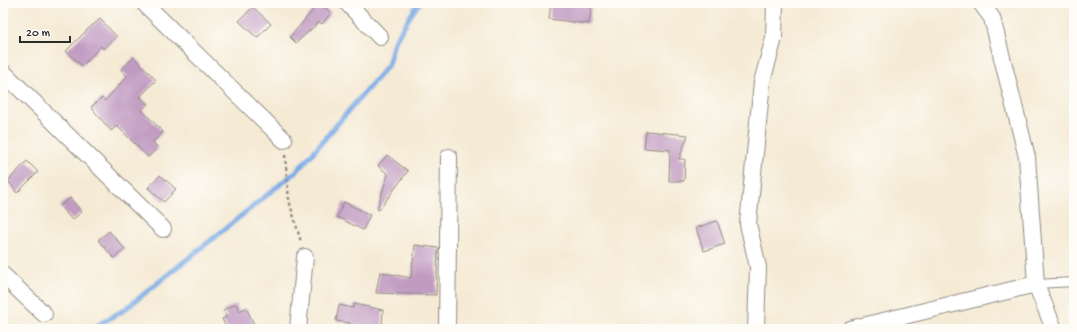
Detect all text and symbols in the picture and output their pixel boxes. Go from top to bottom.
scale bar [20,18,70,44]
text: 20 m [26,27,51,41]

